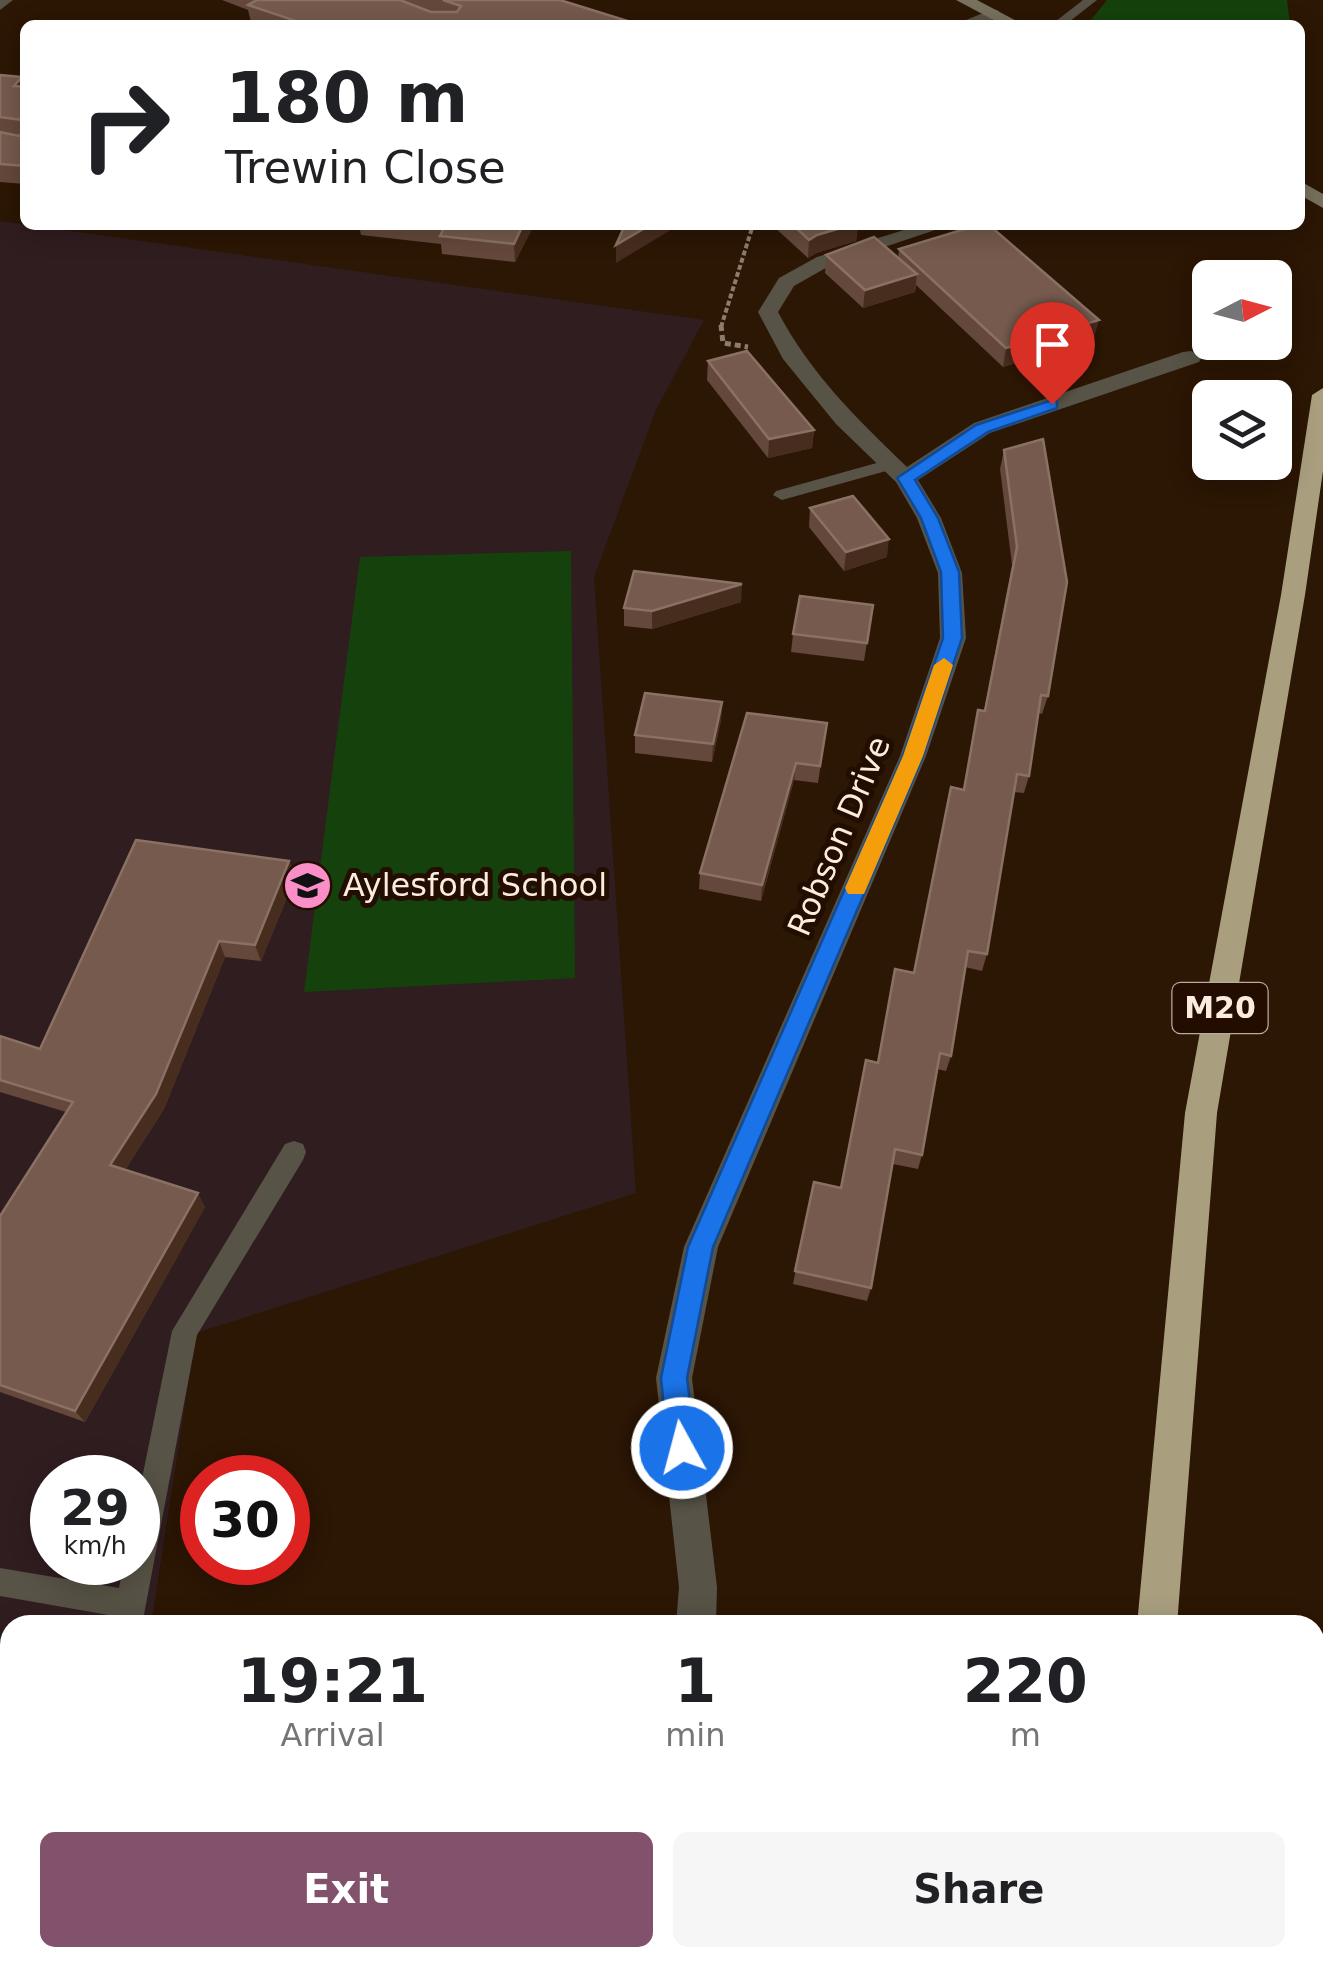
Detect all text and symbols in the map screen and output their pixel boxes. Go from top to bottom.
text: 180 m [225,57,468,139]
icon: right [60,60,190,190]
text: Trewin Close [225,141,506,194]
north arrow [1192,260,1292,360]
map controls [1192,260,1292,480]
pin [1010,302,1095,405]
icon: arrive [1025,317,1080,372]
button: layers [1192,380,1292,480]
street label: Robson Drive [780,731,898,941]
school or university icon: Aylesford School [282,859,334,911]
place label: Aylesford School [343,866,607,904]
road number: M20 [1172,983,1268,1033]
position arrow [630,1396,734,1500]
speed limit sign: 30 [180,1455,310,1585]
text: 29 [60,1479,130,1537]
text: km/h [63,1531,127,1560]
text: 19:21 [237,1646,428,1716]
text: 1 [674,1646,716,1716]
text: 220 [963,1646,1088,1716]
text: Arrival [281,1716,385,1754]
text: min [665,1716,726,1754]
text: m [1010,1716,1041,1754]
button: Exit [40,1832,653,1947]
button: Share [673,1832,1285,1947]

